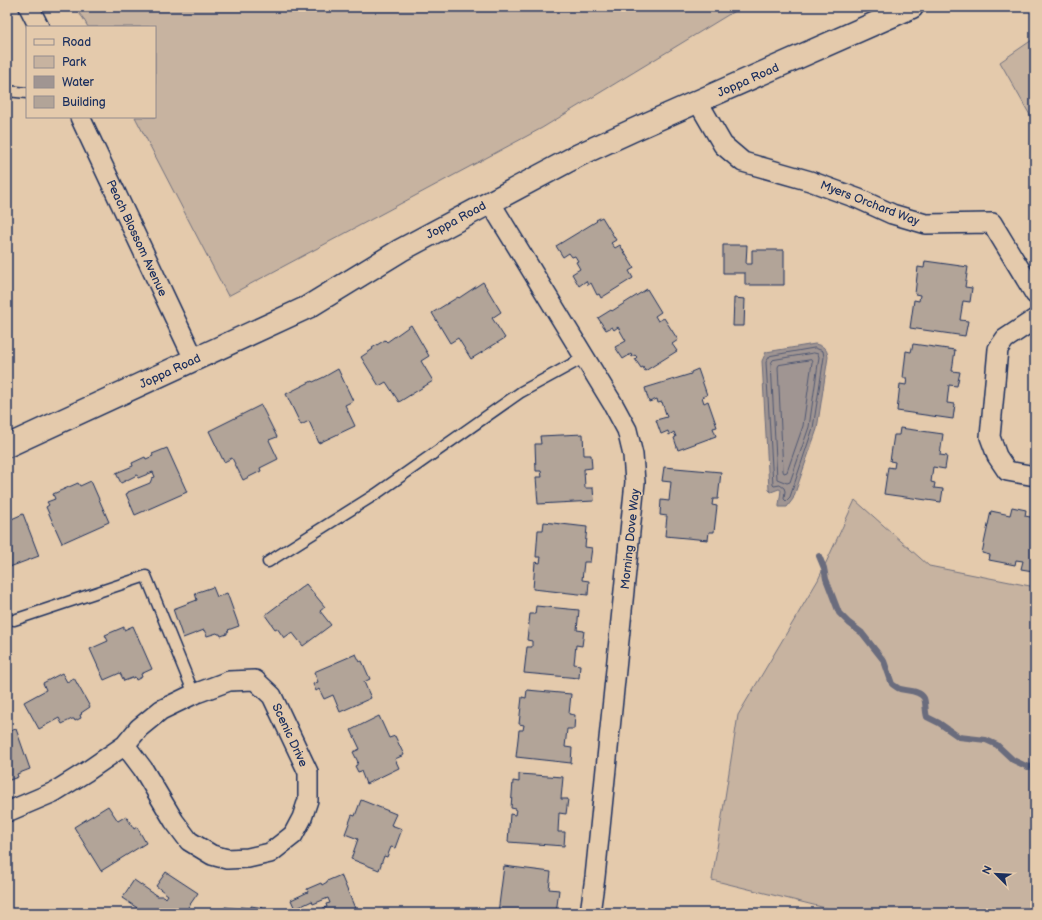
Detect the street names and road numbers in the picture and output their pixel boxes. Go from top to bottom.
street label: Joppa Road [715,60,781,101]
street label: Peach Blossom Avenue [103,177,170,299]
street label: Myers Orchard Way [818,178,922,229]
street label: Joppa Road [424,198,489,243]
street label: Joppa Road [137,351,203,392]
street label: Morning Dove Way [618,487,643,590]
street label: Scenic Drive [268,701,311,769]

